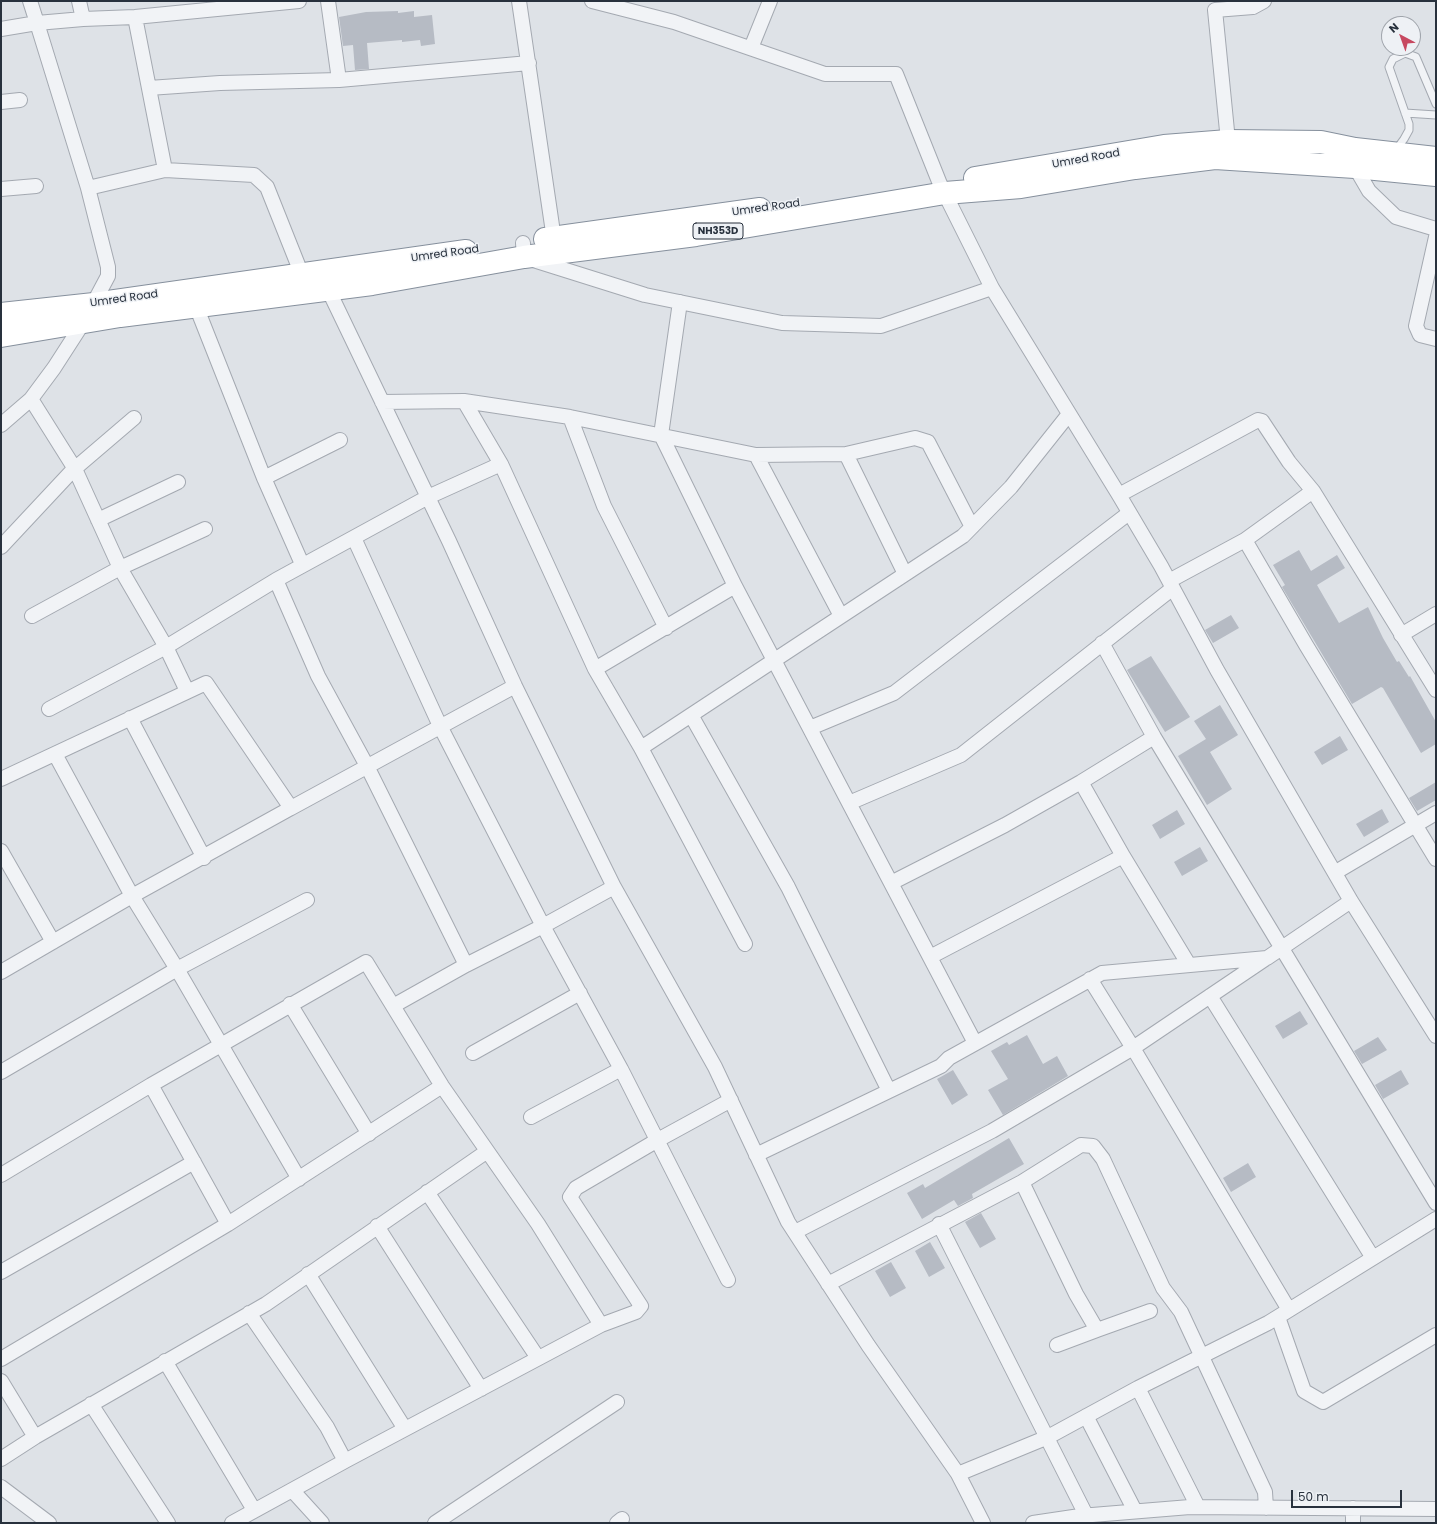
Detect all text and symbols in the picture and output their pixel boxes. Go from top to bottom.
north arrow [1381,16,1421,56]
text: N [1385,19,1402,36]
street label: Umred Road [1051,147,1121,171]
street label: Umred Road [731,197,801,219]
road number: NH353D [693,223,743,239]
street label: Umred Road [410,243,480,265]
street label: Umred Road [89,288,159,310]
scale bar [1293,1482,1404,1508]
text: 50 m [1298,1488,1329,1505]

